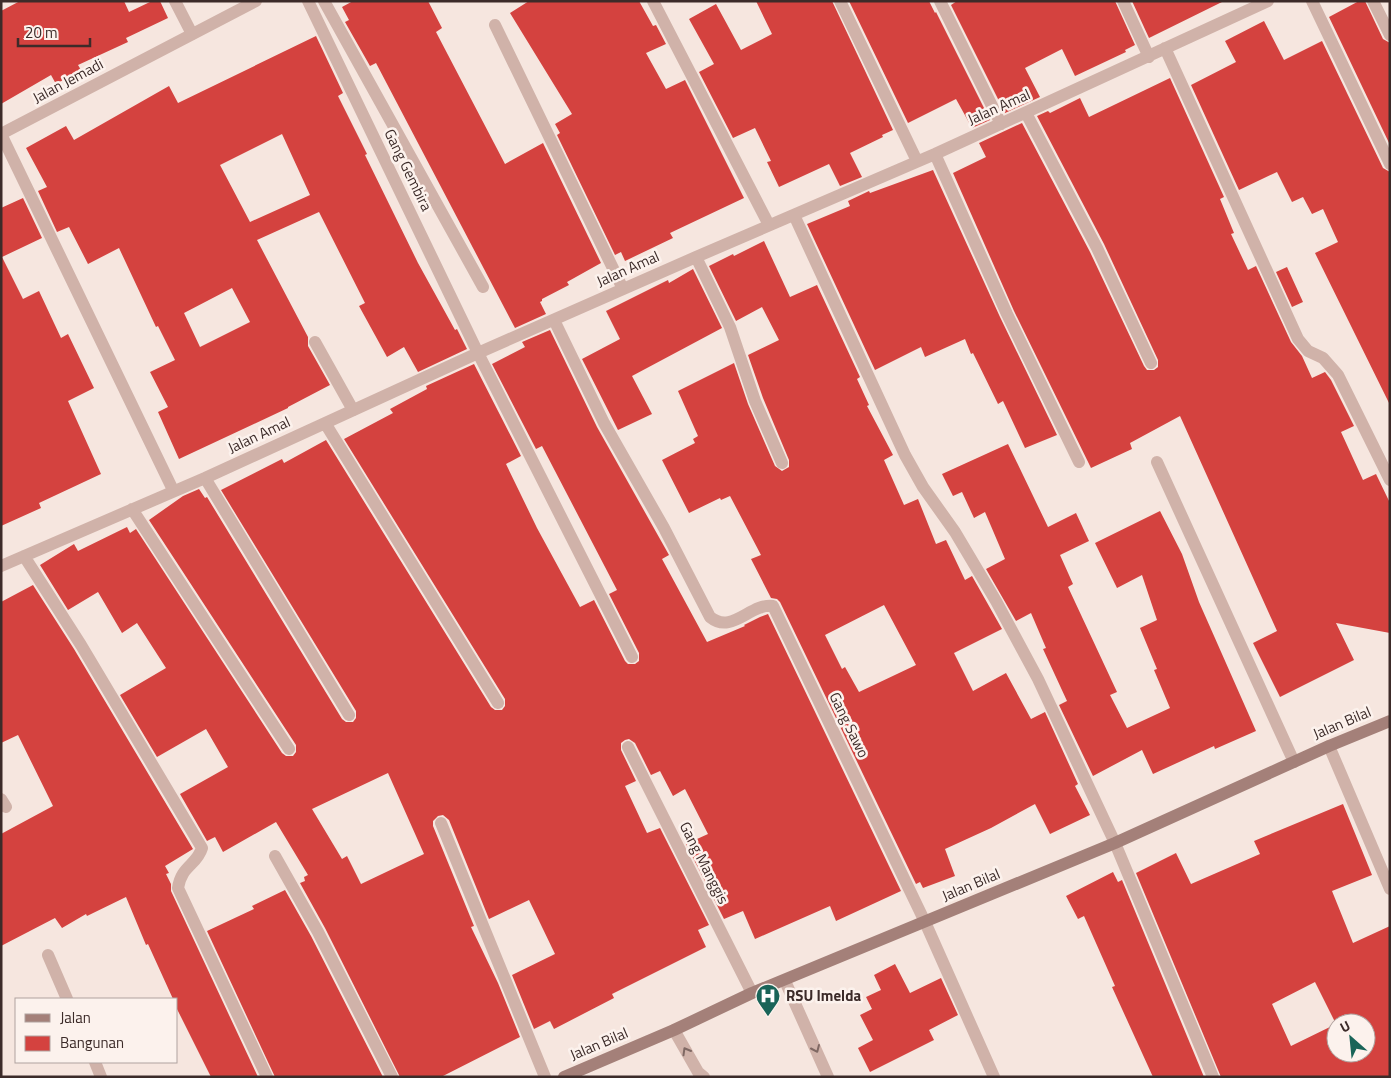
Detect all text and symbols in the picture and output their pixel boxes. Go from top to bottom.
scale bar [18,15,90,47]
text: 20 m [25,21,58,44]
street label: Jalan Jemadi [28,52,107,109]
street label: Jalan Amal [964,82,1034,131]
street label: Gang Gembira [379,125,439,215]
street label: Jalan Amal [593,244,663,293]
street label: Jalan Amal [224,410,294,459]
street label: Gang Sawo [824,688,875,762]
street label: Jalan Bilal [1309,700,1374,745]
street label: Gang Manggis [674,818,735,908]
street label: Jalan Bilal [938,862,1003,907]
hospital icon: RSU Imelda [755,983,781,1017]
place label: RSU Imelda [786,984,861,1007]
legend [15,998,178,1063]
text: Jalan [60,1006,91,1029]
north arrow [1326,1013,1376,1063]
text: U [1336,1015,1354,1037]
street label: Jalan Bilal [566,1021,631,1066]
text: Bangunan [60,1031,124,1054]
one-way arrow [810,1044,821,1053]
one-way arrow [682,1048,692,1057]

